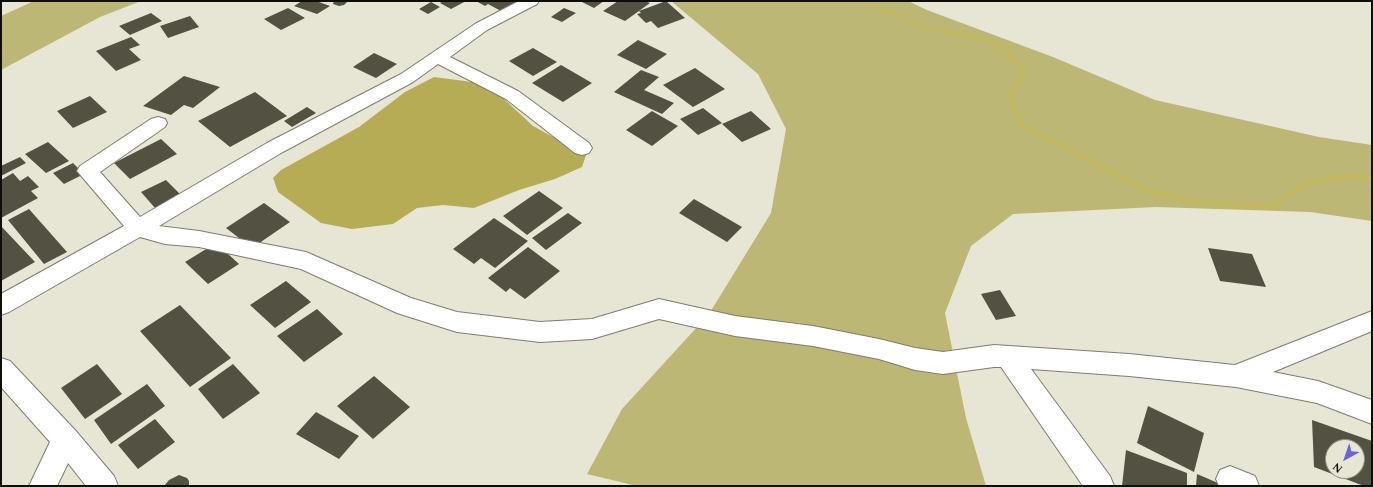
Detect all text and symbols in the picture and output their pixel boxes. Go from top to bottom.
north arrow [1325,439,1365,479]
text: N [1329,458,1347,477]

